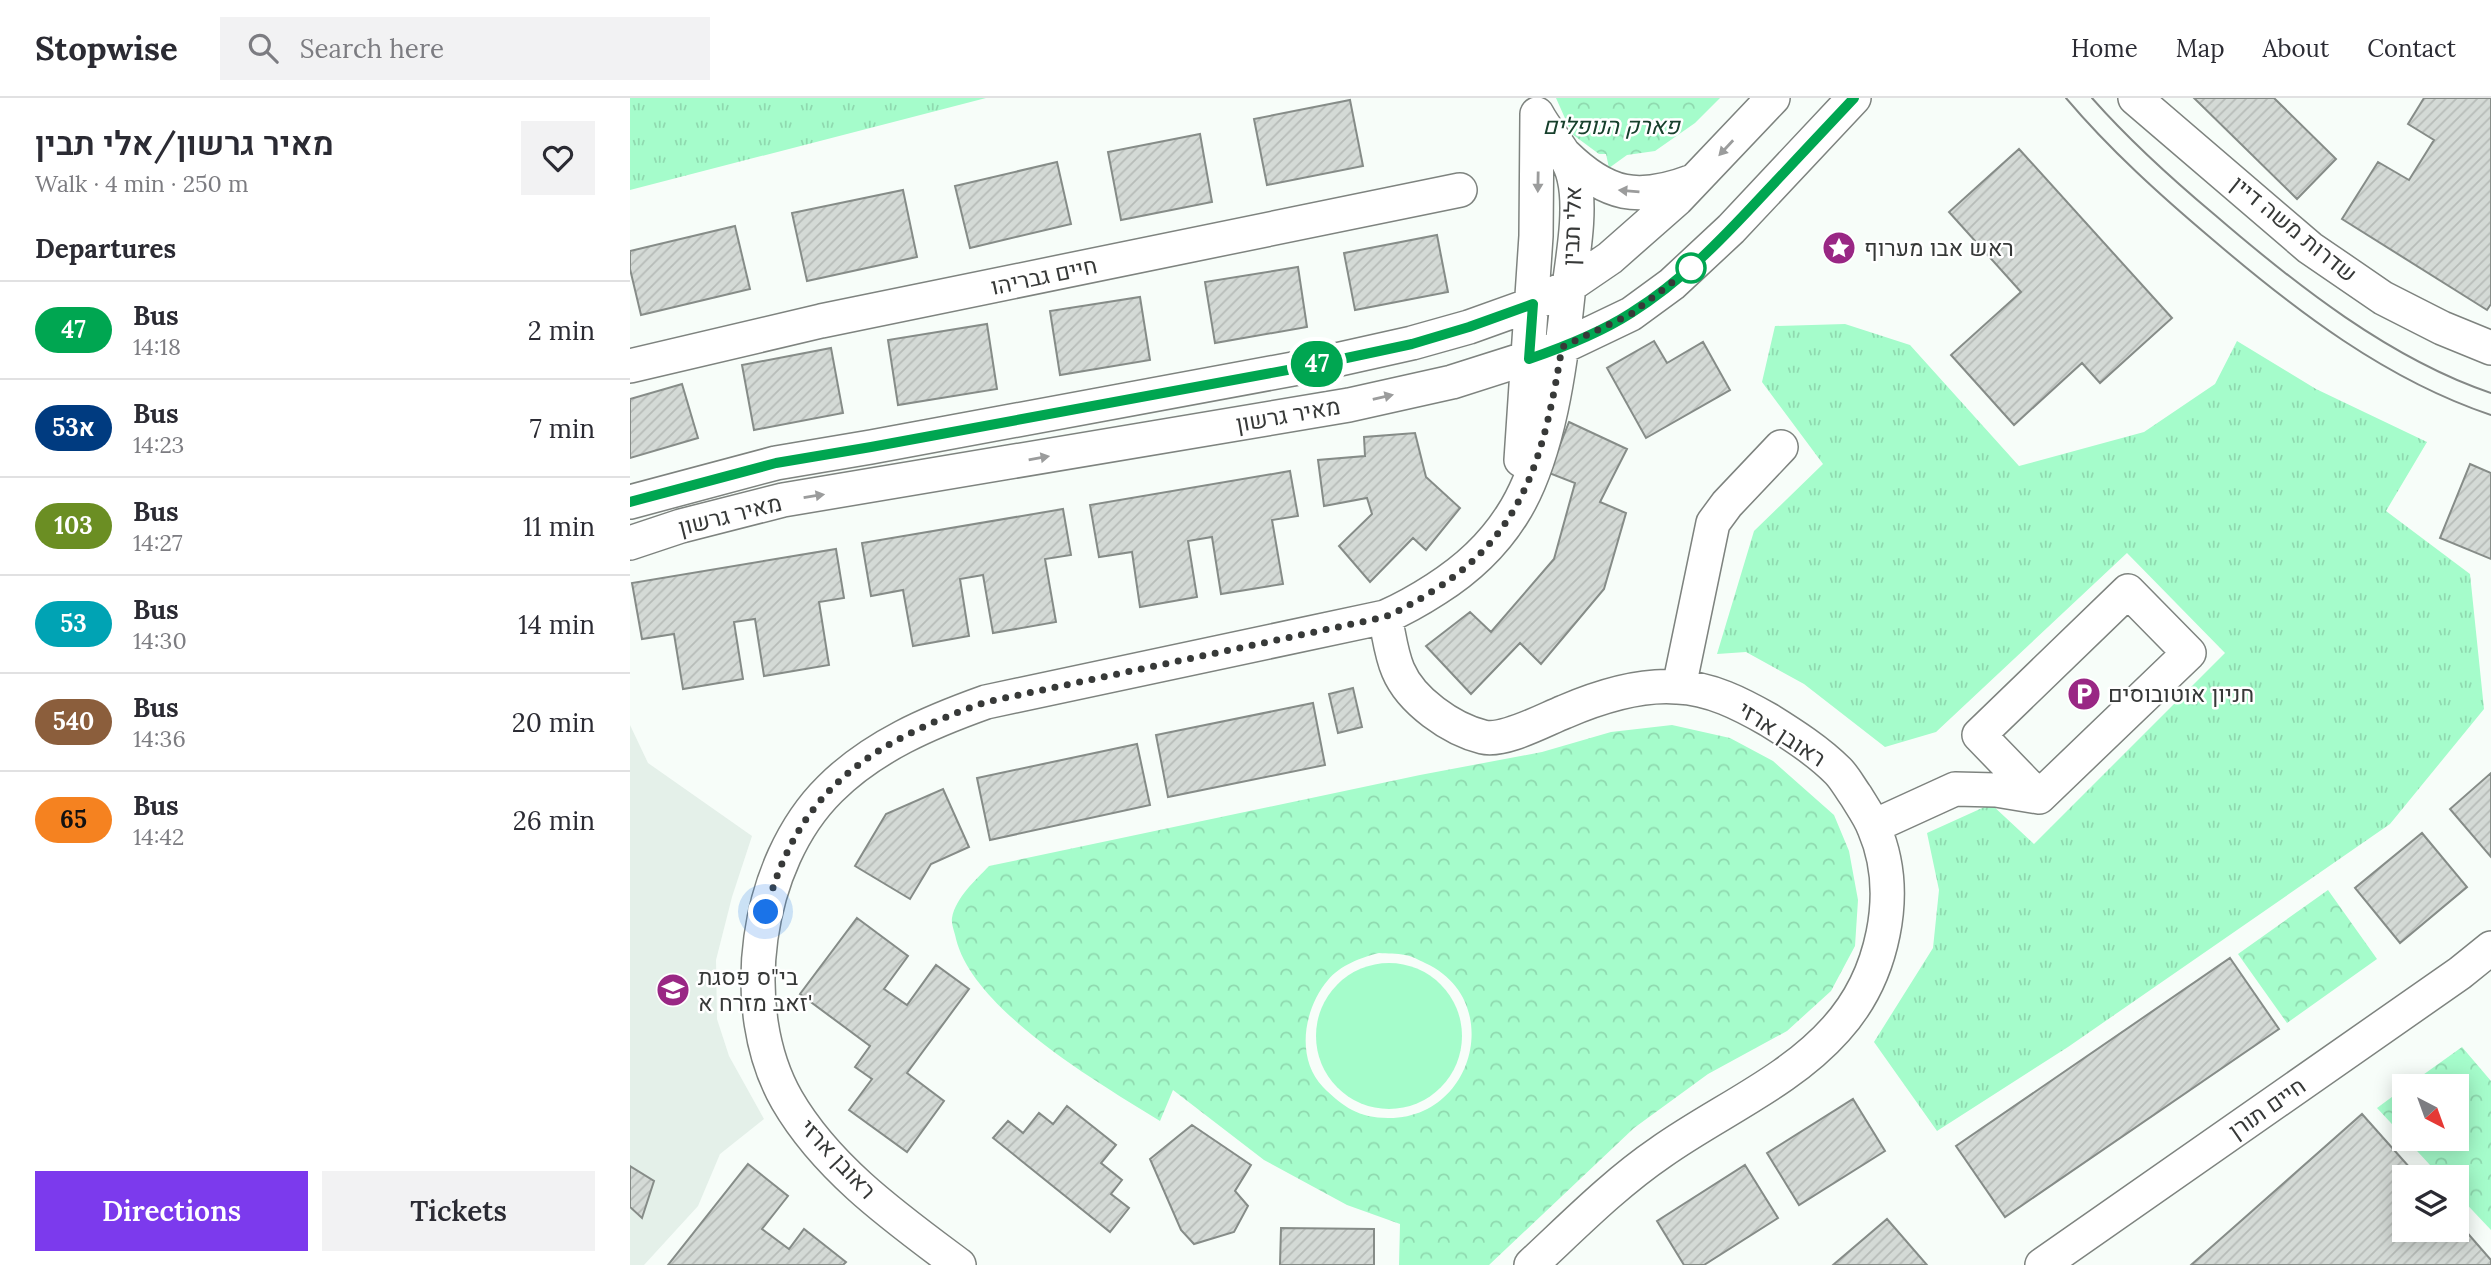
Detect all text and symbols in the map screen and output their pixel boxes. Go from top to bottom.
search box [220,17,710,80]
text: Stopwise [35,27,178,69]
icon: search [244,29,282,67]
text: Search here [300,32,444,65]
text: Home [2071,33,2138,64]
text: Map [2176,33,2225,64]
text: About [2263,33,2329,64]
text: Contact [2367,33,2456,64]
park label: פארק הנופלים [1542,111,1681,140]
button: heart [521,121,595,195]
text: מאיר גרשון/אלי תבין [35,122,334,164]
one-way arrow [1718,139,1734,156]
text: Walk · 4 min · 250 m [35,169,248,198]
street label: שדרות משה דיין [2225,169,2363,288]
one-way arrow [1532,171,1543,193]
one-way arrow [1618,185,1640,196]
street label: אלי תבין [1556,186,1587,266]
place icon: ראש אבו מערוף [1820,229,1858,267]
text: Departures [35,232,176,265]
place label: ראש אבו מערוף [1864,233,2014,262]
street label: חיים גבריהו [988,250,1100,301]
unlabelled marker [1676,253,1706,283]
text: Bus [133,299,179,332]
text: 47 [61,314,86,345]
text: 2 min [528,314,595,347]
text: 14:18 [133,332,181,361]
line badge: 47 [1286,341,1348,387]
text: 47 [1305,348,1329,379]
street label: מאיר גרשון [1233,391,1342,438]
one-way arrow [1373,392,1395,403]
text: Bus [133,397,179,430]
text: 53א [52,412,95,443]
text: 7 min [530,412,595,445]
text: 14:23 [133,430,184,459]
one-way arrow [1028,452,1050,463]
street label: מאיר גרשון [675,488,785,541]
one-way arrow [804,490,826,501]
text: Bus [133,495,179,528]
text: 103 [54,510,93,541]
text: 11 min [523,510,595,543]
text: 14:27 [133,528,183,557]
text: Bus [133,593,179,626]
text: 53 [60,608,87,639]
text: 14 min [518,608,595,641]
text: 14:30 [133,626,187,655]
parking icon: חניון אוטובוסים [2065,675,2103,713]
place label: חניון אוטובוסים [2108,679,2254,708]
text: Bus [133,691,179,724]
street label: ראובן ארזי [1733,695,1832,773]
text: 540 [53,706,94,737]
text: 20 min [512,706,595,739]
text: 14:36 [133,724,186,753]
text: Bus [133,789,179,822]
text: 65 [60,804,87,835]
text: 26 min [513,804,595,837]
text: 14:42 [133,822,184,851]
your location [748,894,783,929]
place label: בי"ס פסגת זאב מזרח א' [698,962,813,1017]
school or university icon: בי"ס פסגת זאב מזרח א' [654,971,692,1009]
street label: חיים תורן [2223,1071,2311,1145]
north arrow [2392,1074,2469,1152]
map controls [2392,1074,2469,1242]
street label: ראובן ארזי [794,1113,883,1205]
button: layers [2392,1165,2469,1242]
button: Directions [35,1171,308,1251]
button: Tickets [322,1171,595,1251]

